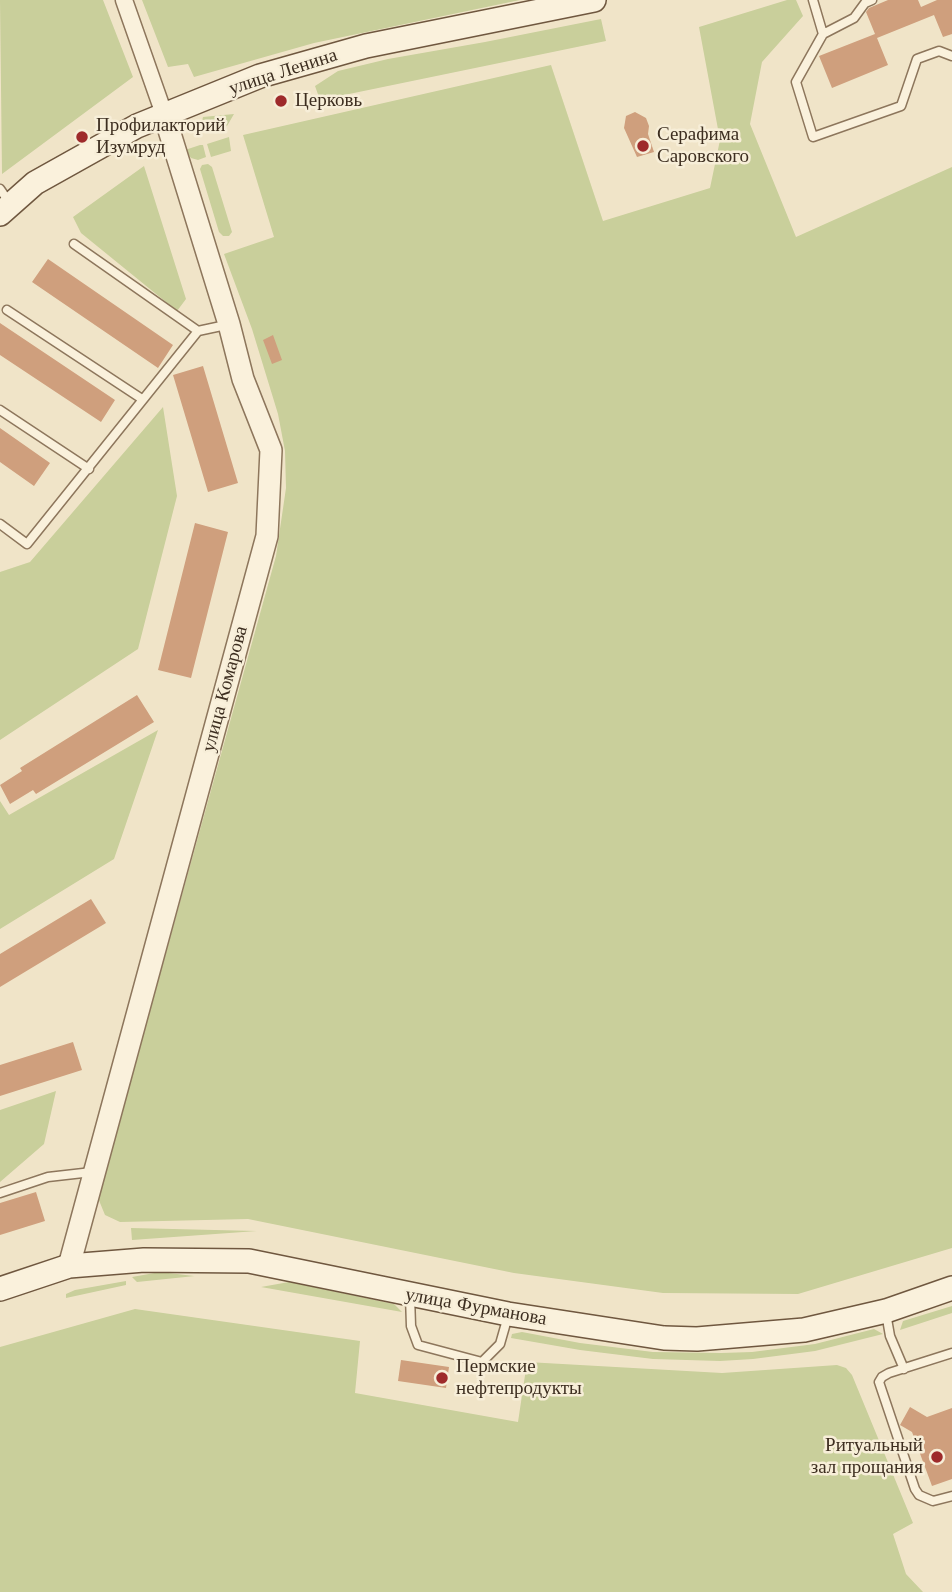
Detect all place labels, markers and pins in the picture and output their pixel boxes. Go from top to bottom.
place label: Церковь [295,90,362,112]
marker: Церковь [273,93,289,109]
place label: Профилакторий Изумруд [96,115,225,159]
place label: Серафима Саровского [657,124,749,168]
marker: Профилакторий Изумруд [74,129,90,145]
marker: Серафима Саровского [635,138,651,154]
place label: Пермские нефтепродукты [456,1356,582,1400]
marker: Пермские нефтепродукты [434,1370,450,1386]
place label: Ритуальный зал прощания [811,1435,923,1479]
marker: Ритуальный зал прощания [929,1449,945,1465]

